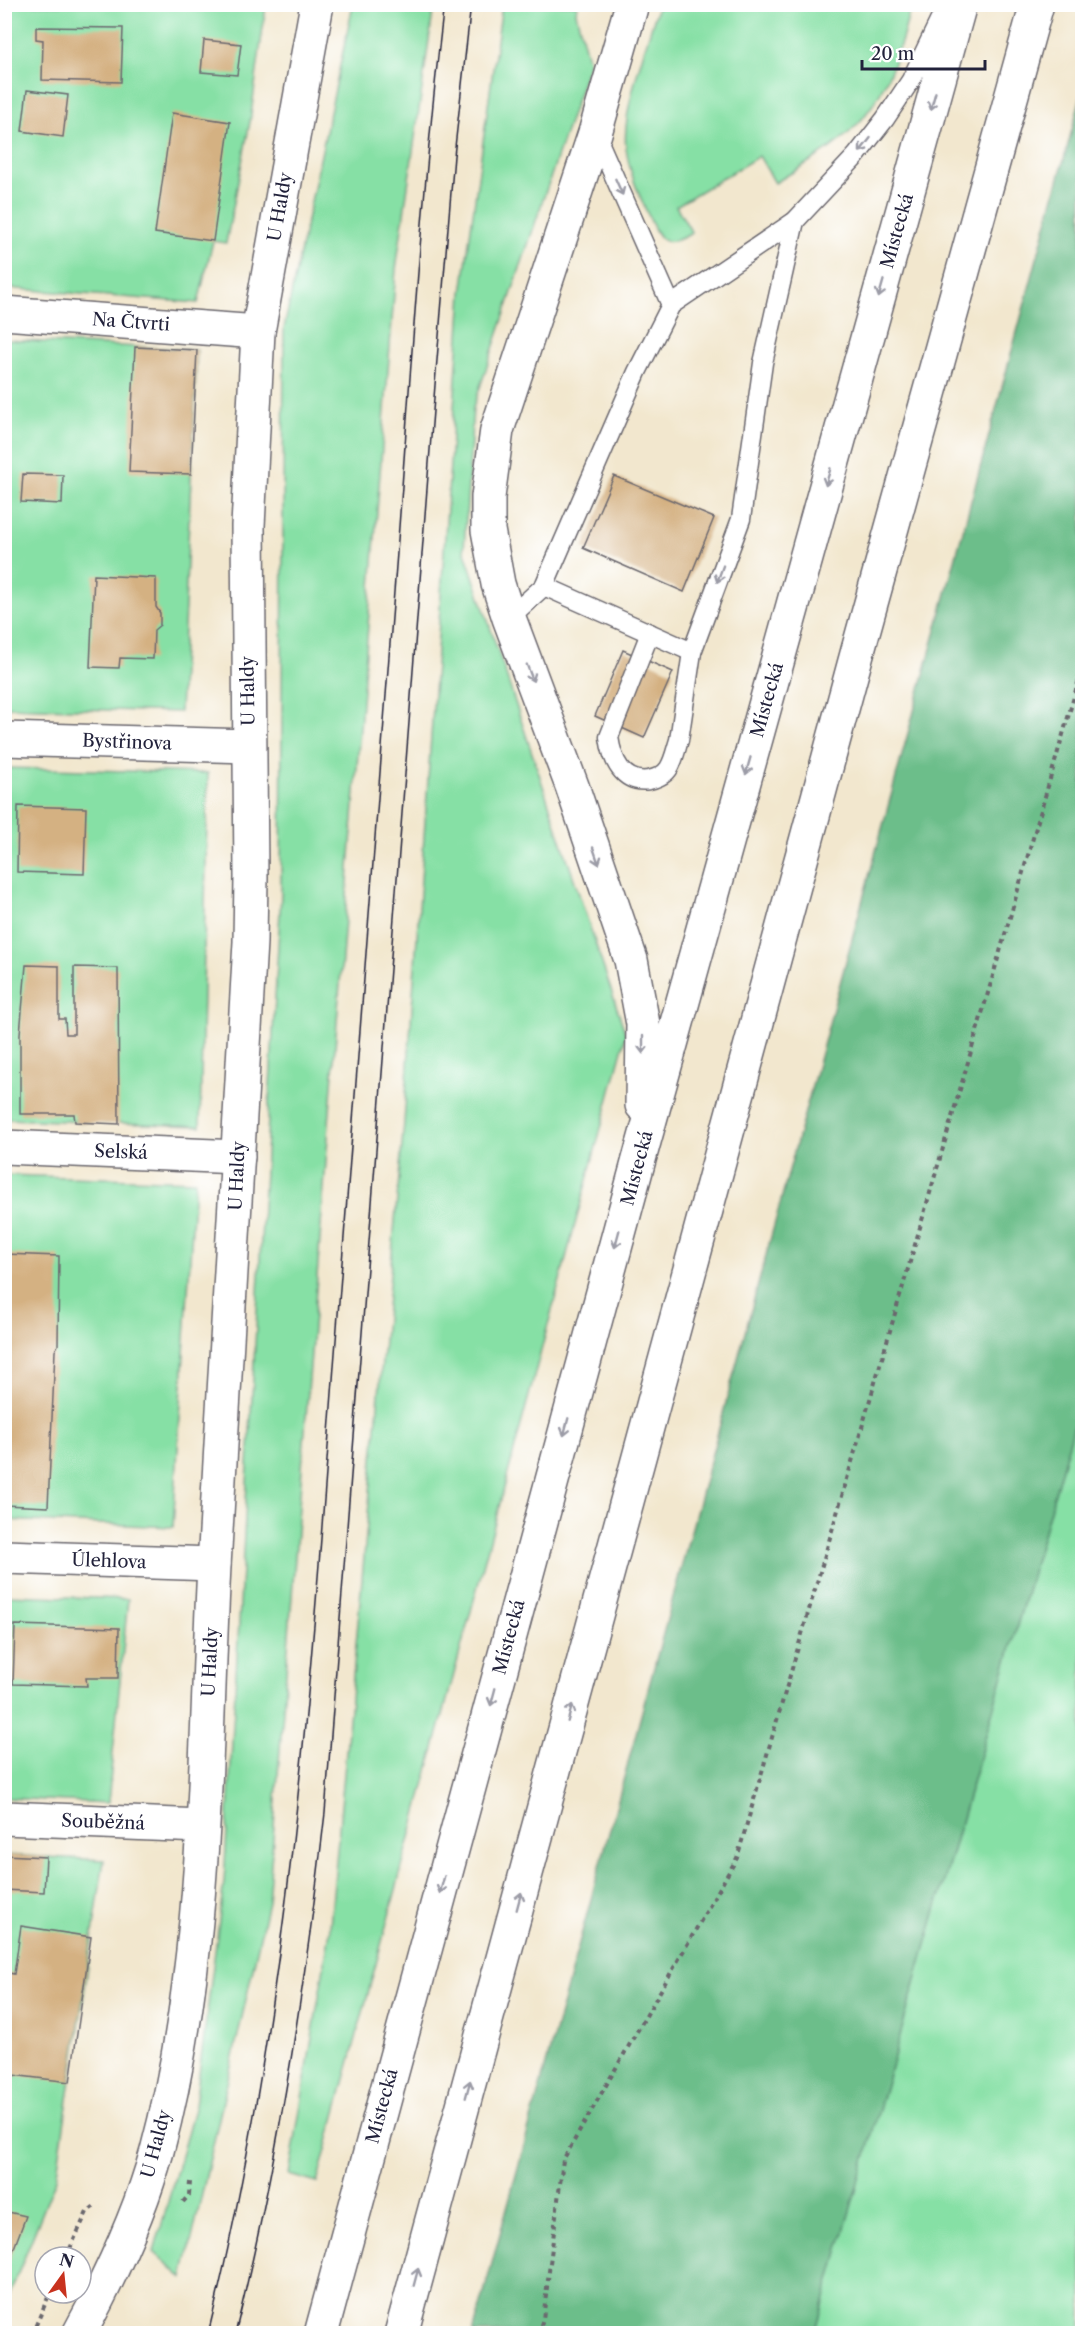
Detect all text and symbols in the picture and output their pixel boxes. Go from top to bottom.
scale bar [862,33,985,71]
text: 20 m [871,43,915,65]
one-way arrow [927,91,938,110]
one-way arrow [858,137,871,153]
street label: U Haldy [263,170,297,243]
one-way arrow [614,177,625,195]
street label: Místecká [876,191,918,271]
one-way arrow [874,279,886,298]
street label: Na Čtvrti [91,306,171,336]
one-way arrow [822,467,834,486]
one-way arrow [714,564,725,583]
street label: U Haldy [236,655,260,726]
street label: Místecká [746,660,788,740]
one-way arrow [525,663,536,682]
street label: Bystřinova [82,729,173,755]
one-way arrow [742,756,753,775]
one-way arrow [591,846,602,865]
one-way arrow [637,1034,649,1054]
street label: Místecká [616,1128,658,1208]
street label: Selská [94,1140,149,1164]
street label: U Haldy [224,1140,250,1211]
one-way arrow [611,1229,623,1248]
one-way arrow [560,1418,571,1437]
street label: Úlehlova [71,1548,147,1573]
street label: Místecká [488,1597,530,1677]
street label: U Haldy [197,1626,223,1697]
one-way arrow [487,1687,498,1706]
one-way arrow [565,1704,576,1723]
street label: Souběžná [61,1810,146,1834]
one-way arrow [436,1875,447,1894]
one-way arrow [514,1892,526,1911]
street label: Místecká [361,2066,403,2146]
one-way arrow [463,2080,474,2099]
street label: U Haldy [136,2107,176,2180]
north arrow [33,2245,93,2305]
text: N [58,2249,76,2272]
one-way arrow [411,2268,423,2287]

